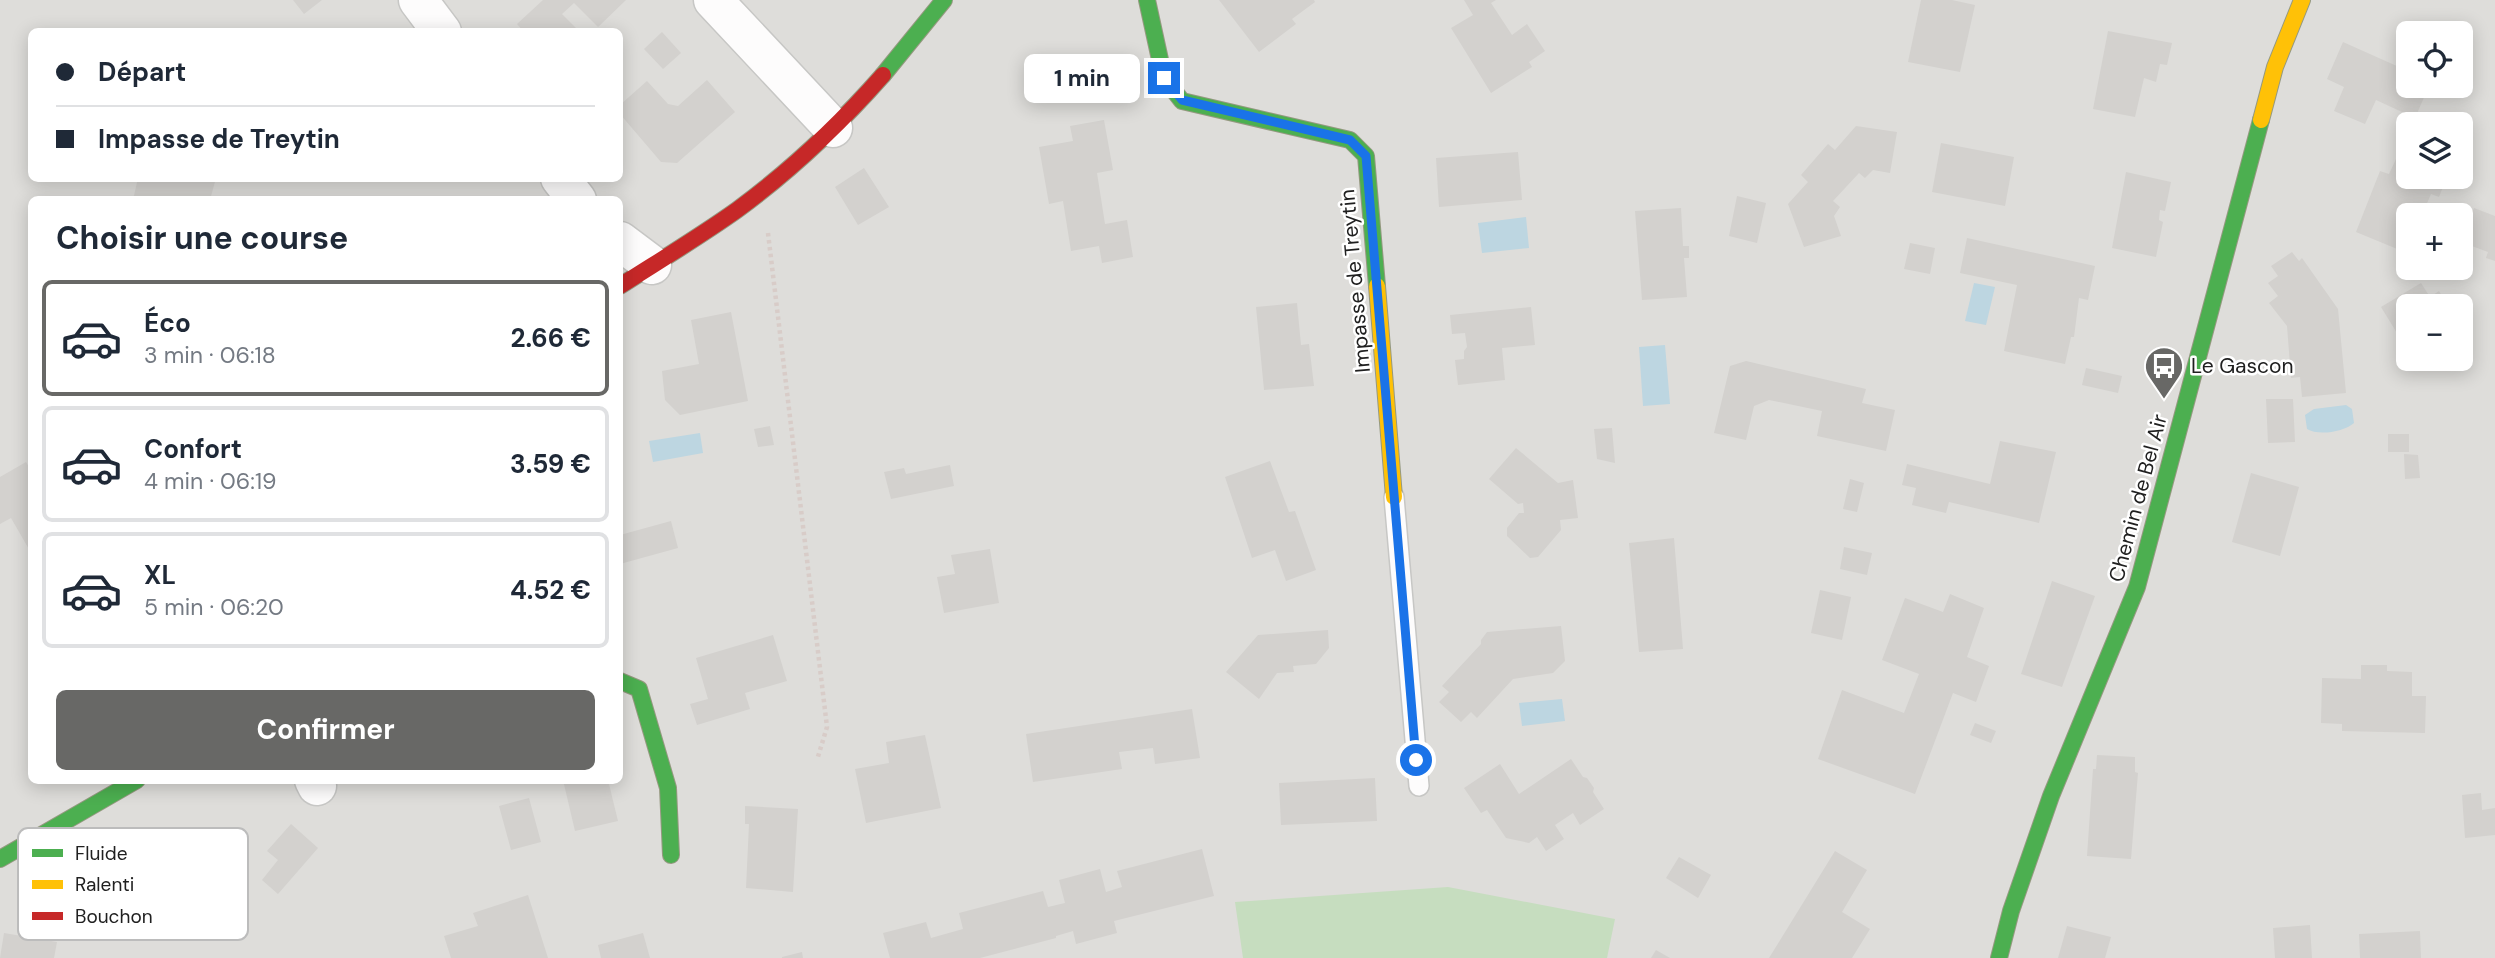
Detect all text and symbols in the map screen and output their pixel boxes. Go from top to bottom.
map controls [2396,21,2473,371]
button: locate [2396,21,2473,98]
callout: 1 min [1024,54,1140,102]
text: Départ [98,55,186,89]
route end [1148,62,1180,94]
text: 1 min [1054,63,1110,93]
button: layers [2396,112,2473,189]
text: Impasse de Treytin [98,122,340,156]
street label: Impasse de Treytin [1333,188,1377,374]
button: + [2396,203,2473,280]
text: Choisir une course [56,217,348,259]
button: − [2396,294,2473,371]
text: Éco [144,306,191,340]
icon: car [60,307,123,370]
text: 2.66 € [511,321,591,355]
text: 3 min · 06:18 [144,340,276,370]
bus stop icon: Le Gascon [2143,345,2185,400]
place label: Le Gascon [2191,352,2294,380]
street label: Chemin de Bel Air [2102,411,2174,585]
text: Confort [144,432,242,466]
icon: car [60,433,123,496]
text: 3.59 € [510,447,591,481]
text: 4 min · 06:19 [144,466,277,496]
text: XL [144,558,176,592]
icon: car [60,559,123,622]
text: 4.52 € [510,573,591,607]
text: 5 min · 06:20 [144,592,284,622]
button: Confirmer [56,690,595,770]
route start [1400,744,1432,776]
legend [18,828,248,940]
text: Fluide [75,841,128,866]
text: Ralenti [75,872,134,897]
text: Bouchon [75,904,153,929]

